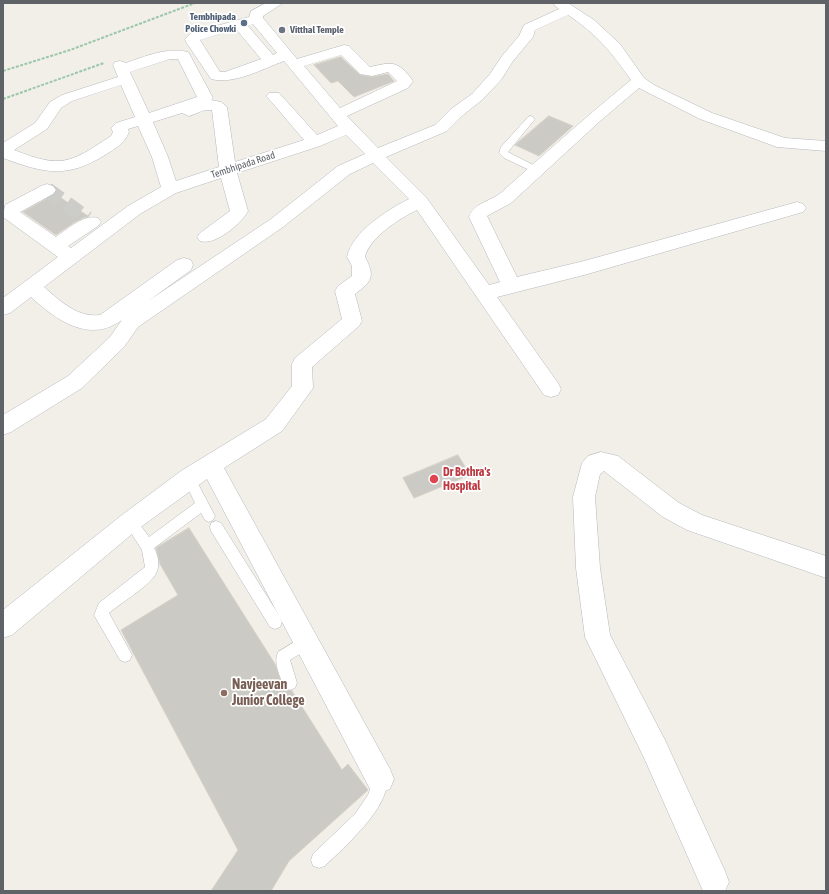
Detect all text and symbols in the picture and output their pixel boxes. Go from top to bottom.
place label: Tembhipada Police Chowki [185,11,236,34]
marker: Tembhipada Police Chowki [239,18,249,28]
place label: Vitthal Temple [290,24,344,36]
marker: Vitthal Temple [277,25,287,35]
street label: Tembhipada Road [209,149,277,181]
place label: Dr Bothra's Hospital [443,465,491,493]
marker: Dr Bothra's Hospital [428,473,440,485]
place label: Navjeevan Junior College [232,677,304,710]
marker: Navjeevan Junior College [219,688,229,698]

